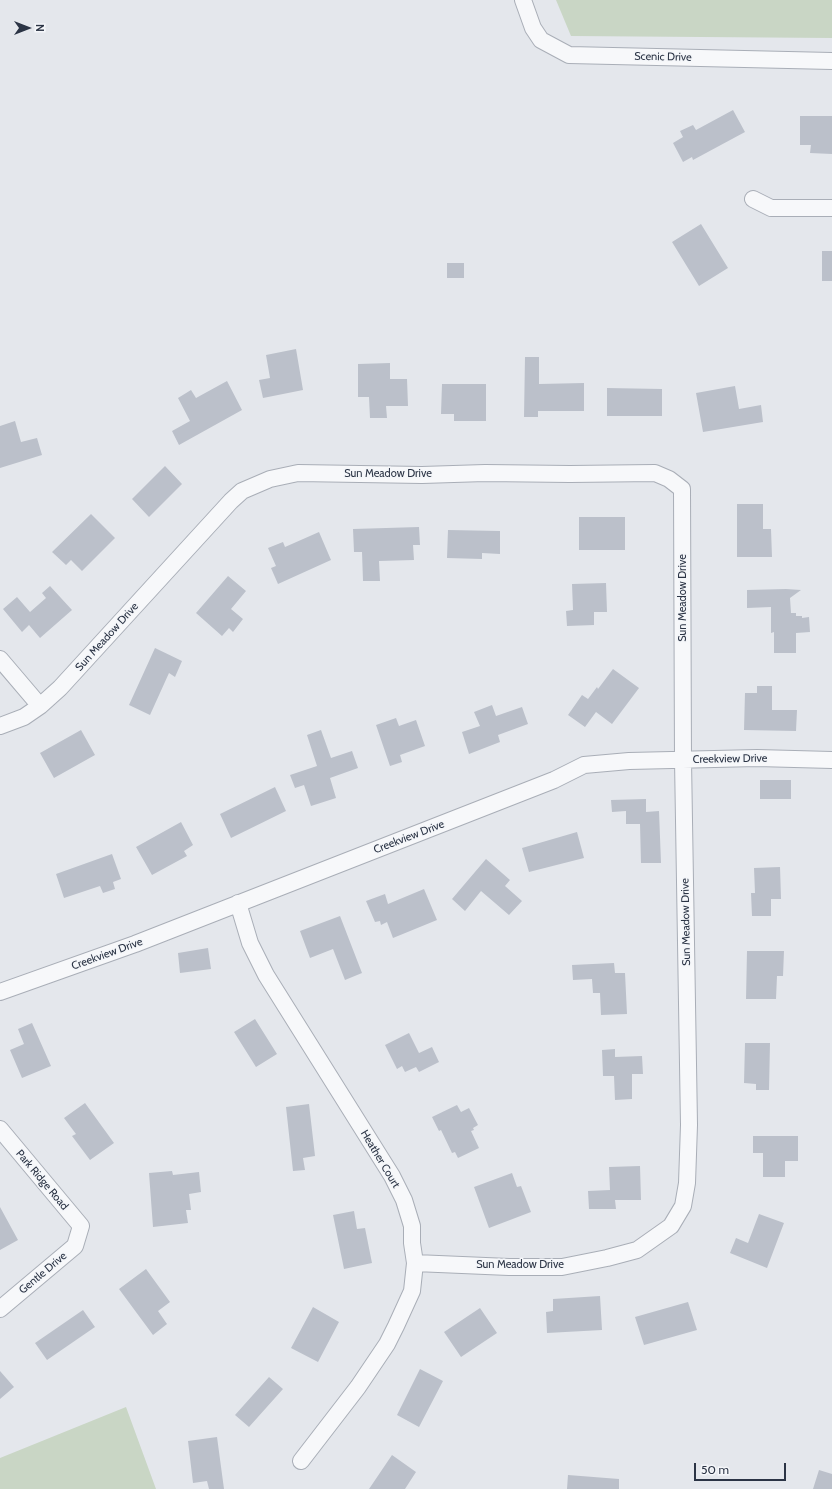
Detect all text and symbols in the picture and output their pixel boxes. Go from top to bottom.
north arrow [8,8,48,48]
text: N [33,24,47,32]
street label: Scenic Drive [634,50,692,64]
street label: Sun Meadow Drive [344,467,432,481]
street label: Sun Meadow Drive [676,554,690,642]
street label: Sun Meadow Drive [73,600,141,674]
street label: Creekview Drive [693,752,767,766]
street label: Creekview Drive [372,817,446,857]
street label: Sun Meadow Drive [679,878,693,966]
street label: Creekview Drive [70,935,144,973]
street label: Heather Court [358,1128,402,1190]
street label: Park Ridge Road [13,1147,71,1213]
street label: Gentle Drive [17,1249,69,1297]
street label: Sun Meadow Drive [476,1258,564,1272]
scale bar [696,1455,788,1481]
text: 50 m [701,1462,729,1477]

